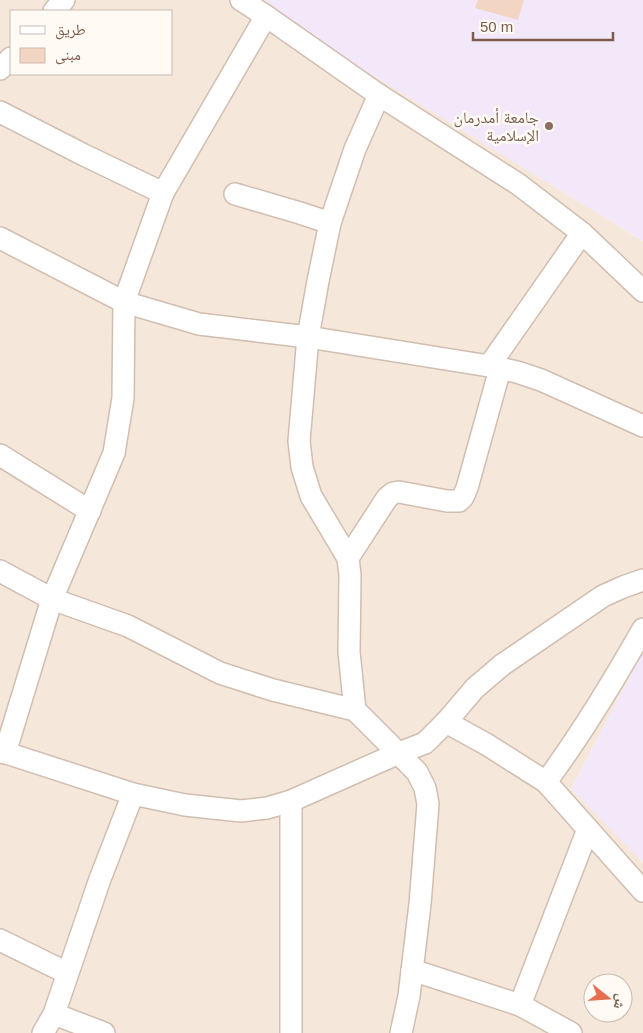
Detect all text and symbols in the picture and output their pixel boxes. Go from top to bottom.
legend [10,10,172,75]
scale bar [473,10,613,42]
text: 50 m [480,18,513,35]
text: طريق [55,21,86,40]
text: مبنى [55,46,81,65]
place label: جامعة أمدرمان الإسلامية [454,108,539,145]
marker: جامعة أمدرمان الإسلامية [543,120,555,132]
north arrow [583,973,633,1023]
text: ش [610,992,630,1011]

